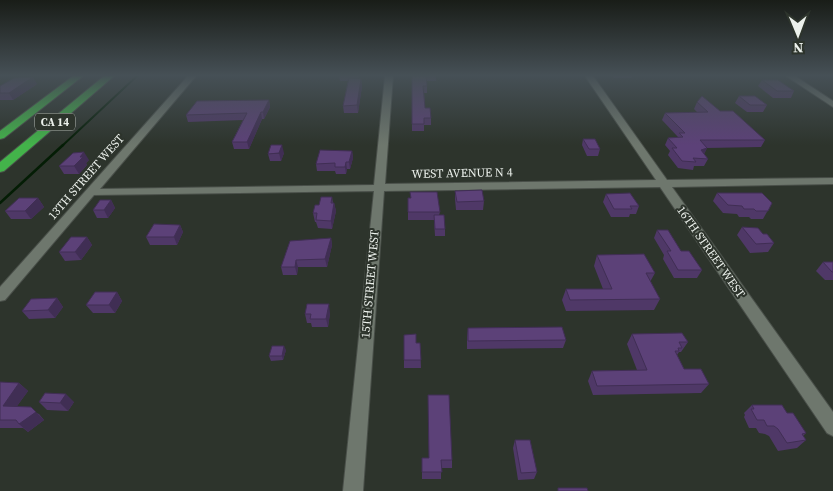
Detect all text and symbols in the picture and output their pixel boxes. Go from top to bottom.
north arrow [773,10,823,60]
text: N [793,38,804,58]
road number: CA 14 [35,114,75,130]
street label: 13TH STREET WEST [44,130,128,223]
street label: WEST AVENUE N 4 [411,164,513,182]
street label: 16TH STREET WEST [673,203,749,302]
street label: 15TH STREET WEST [357,228,383,339]

